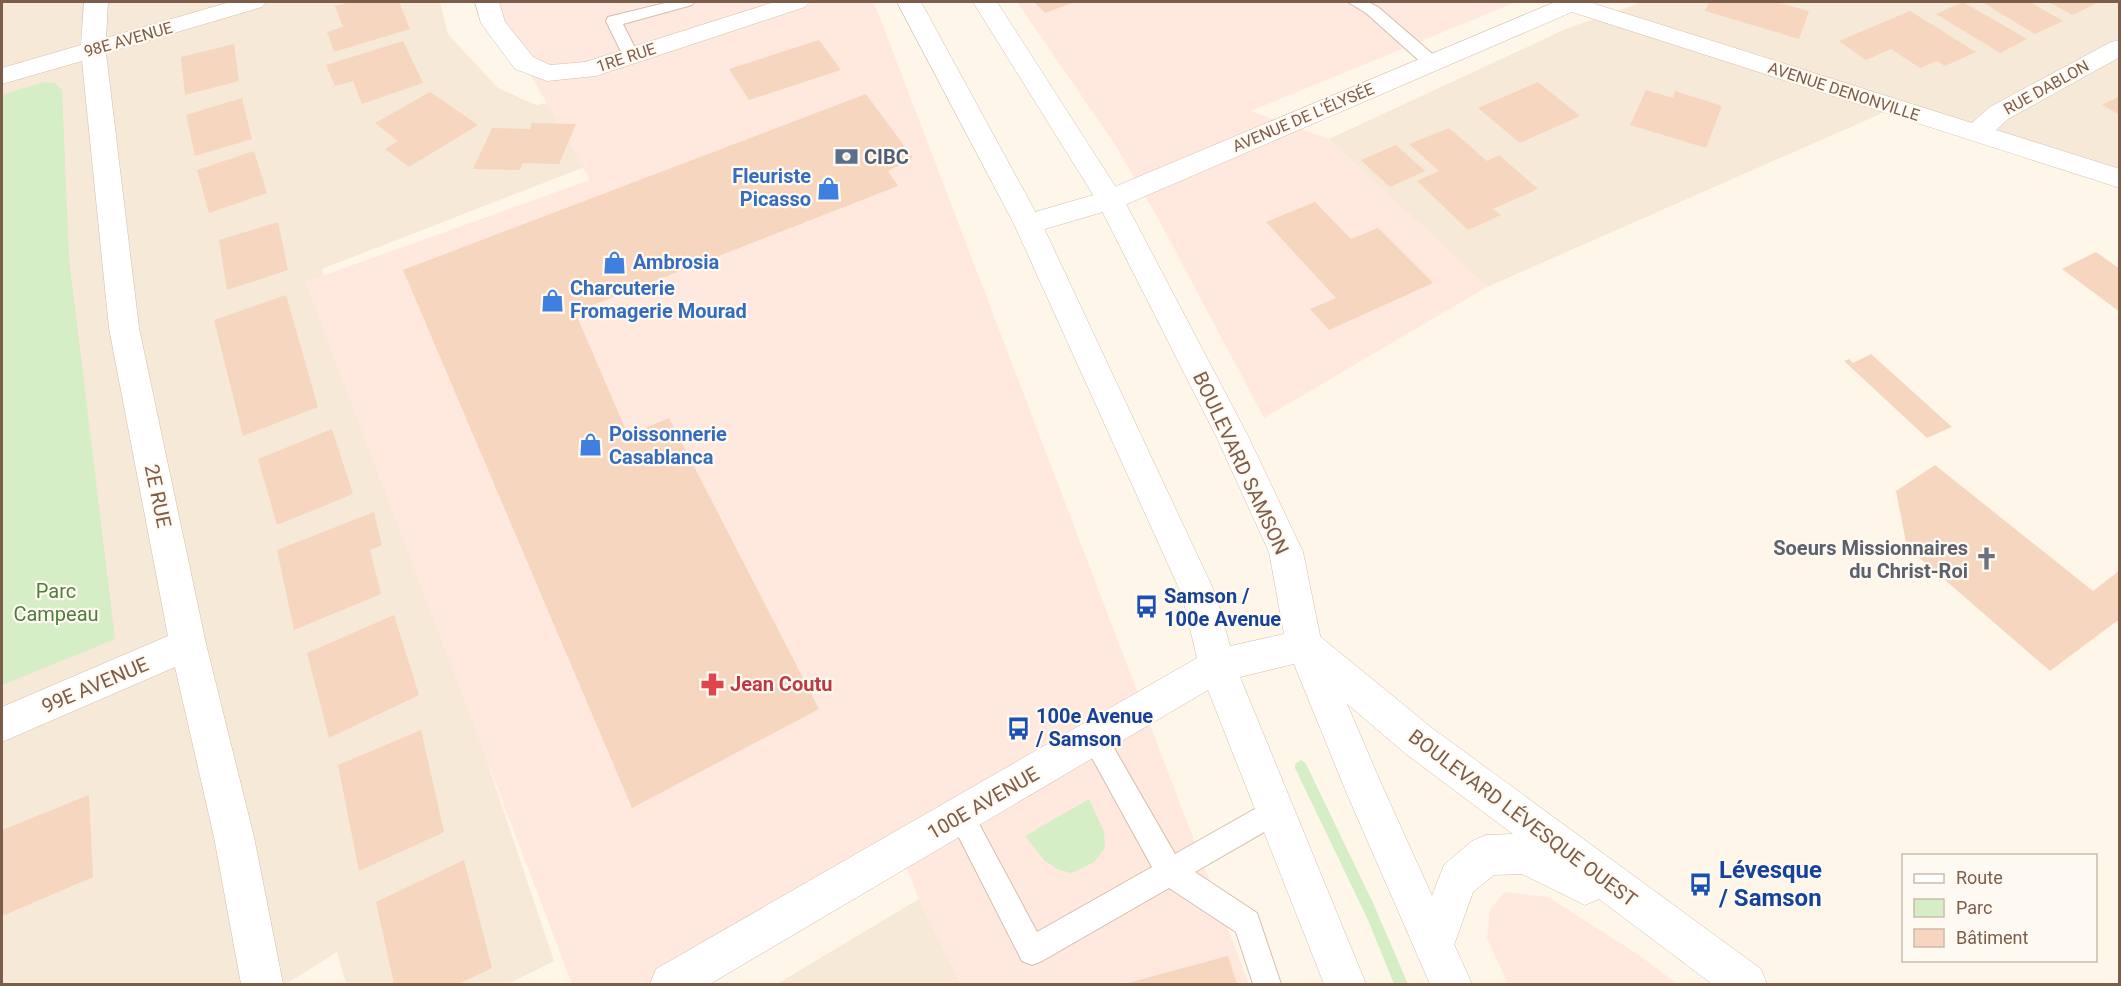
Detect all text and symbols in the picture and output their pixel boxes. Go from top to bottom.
street label: 98E AVENUE [82,18,174,61]
street label: 1RE RUE [594,39,658,76]
street label: RUE DABLON [2000,56,2092,119]
street label: AVENUE DENONVILLE [1766,58,1922,125]
street label: AVENUE DE L'ÉLYSÉE [1230,79,1377,156]
bank icon: CIBC [833,144,859,170]
place label: CIBC [864,145,909,169]
place label: Fleuriste Picasso [732,164,811,211]
shop icon: Fleuriste Picasso [816,175,842,201]
shop icon: Ambrosia [602,249,628,275]
place label: Ambrosia [633,250,720,274]
place label: Charcuterie Fromagerie Mourad [570,276,747,323]
shop icon: Charcuterie Fromagerie Mourad [539,287,565,313]
street label: BOULEVARD SAMSON [1188,368,1294,558]
place label: Poissonnerie Casablanca [609,422,727,469]
shop icon: Poissonnerie Casablanca [578,432,604,458]
street label: 2E RUE [140,462,176,530]
place label: Soeurs Missionnaires du Christ-Roi [1773,536,1968,583]
church icon: Soeurs Missionnaires du Christ-Roi [1973,546,1999,572]
park label: Parc Campeau [13,579,99,626]
place label: Samson / 100e Avenue [1164,584,1281,631]
bus stop icon: Samson / 100e Avenue [1133,594,1159,620]
street label: 99E AVENUE [38,652,152,718]
pharmacy icon: Jean Coutu [699,671,725,697]
place label: Jean Coutu [730,672,832,696]
place label: 100e Avenue / Samson [1035,704,1153,751]
bus stop icon: 100e Avenue / Samson [1005,715,1031,741]
street label: BOULEVARD LÉVESQUE OUEST [1404,724,1642,912]
street label: 100E AVENUE [923,761,1043,845]
legend [1902,854,2097,962]
place label: Lévesque / Samson [1718,856,1822,912]
text: Route [1956,867,2003,888]
bus stop icon: Lévesque / Samson [1688,871,1714,897]
text: Parc [1956,897,1992,918]
text: Bâtiment [1956,927,2029,948]

